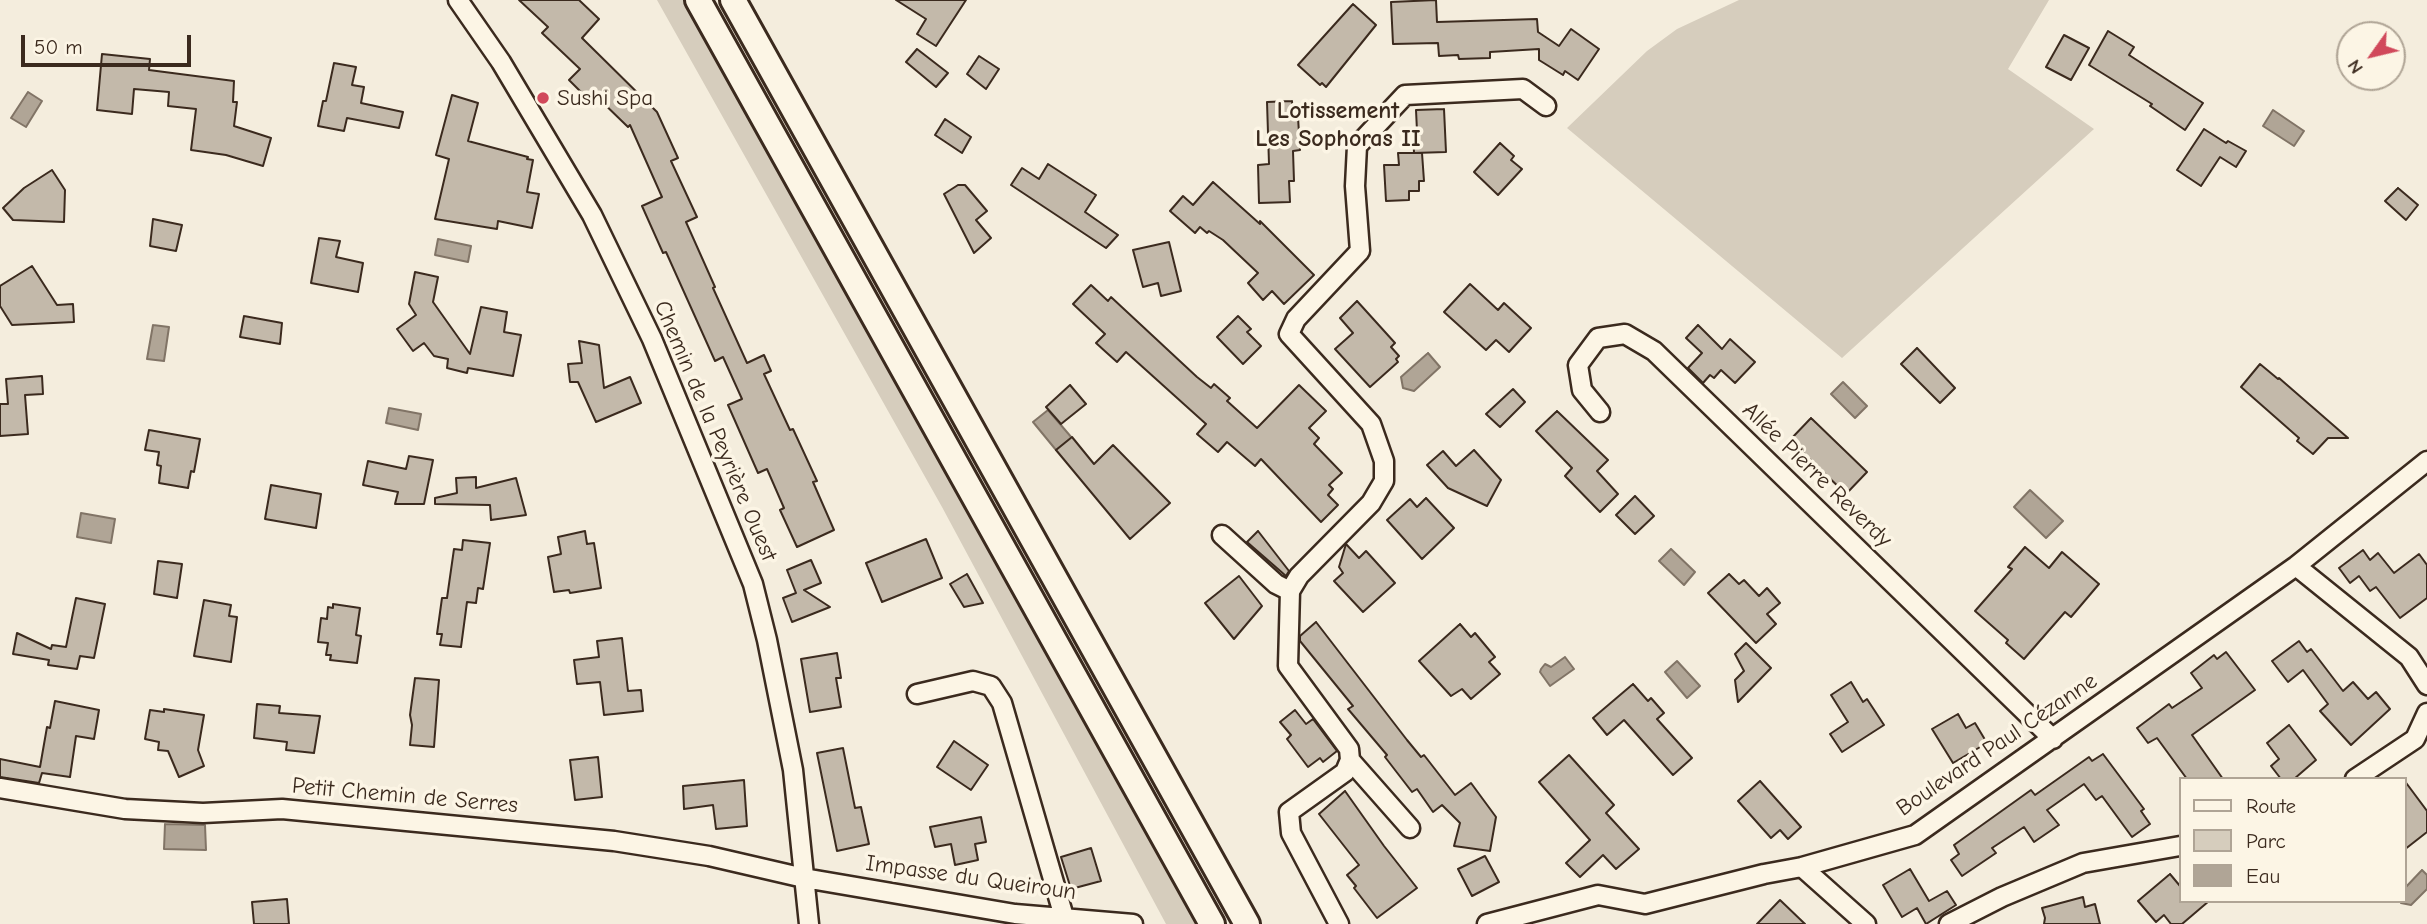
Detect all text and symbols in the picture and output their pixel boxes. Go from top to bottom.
scale bar [24,21,194,65]
north arrow [2336,21,2406,91]
text: 50 m [34,35,83,59]
text: N [2343,55,2368,78]
place label: Sushi Spa [557,84,653,112]
marker: Sushi Spa [535,90,551,106]
district label: Lotissement Les Sophoras II [1255,97,1421,153]
street label: Chemin de la Peyrière Ouest [648,297,782,565]
street label: Allée Pierre Reverdy [1736,397,1898,553]
street label: Boulevard Paul Cézanne [1891,668,2103,822]
street label: Petit Chemin de Serres [291,772,519,820]
legend [2178,777,2406,903]
text: Route [2246,794,2296,818]
text: Parc [2246,829,2286,853]
street label: Impasse du Queiroun [864,850,1078,906]
text: Eau [2246,864,2280,888]

